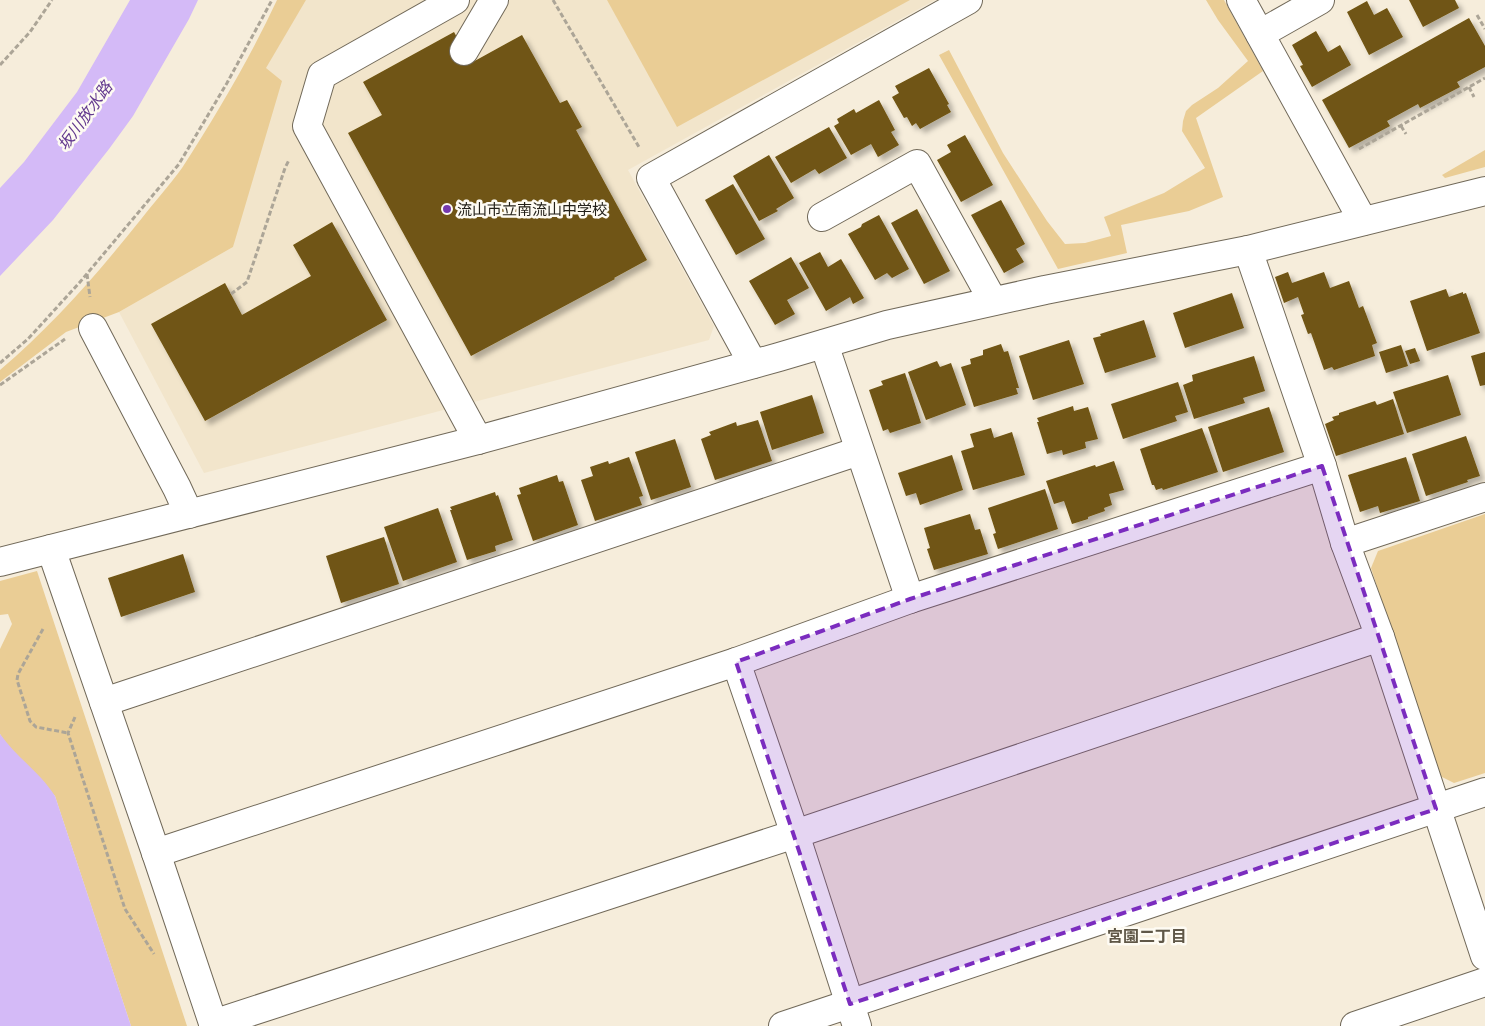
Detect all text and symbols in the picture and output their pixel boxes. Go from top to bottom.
water label: 坂川放水路 [54,76,117,154]
place label: 流山市立南流山中学校 [457,200,607,219]
marker: 流山市立南流山中学校 [441,203,453,215]
district label: 宮園二丁目 [1107,927,1187,946]

